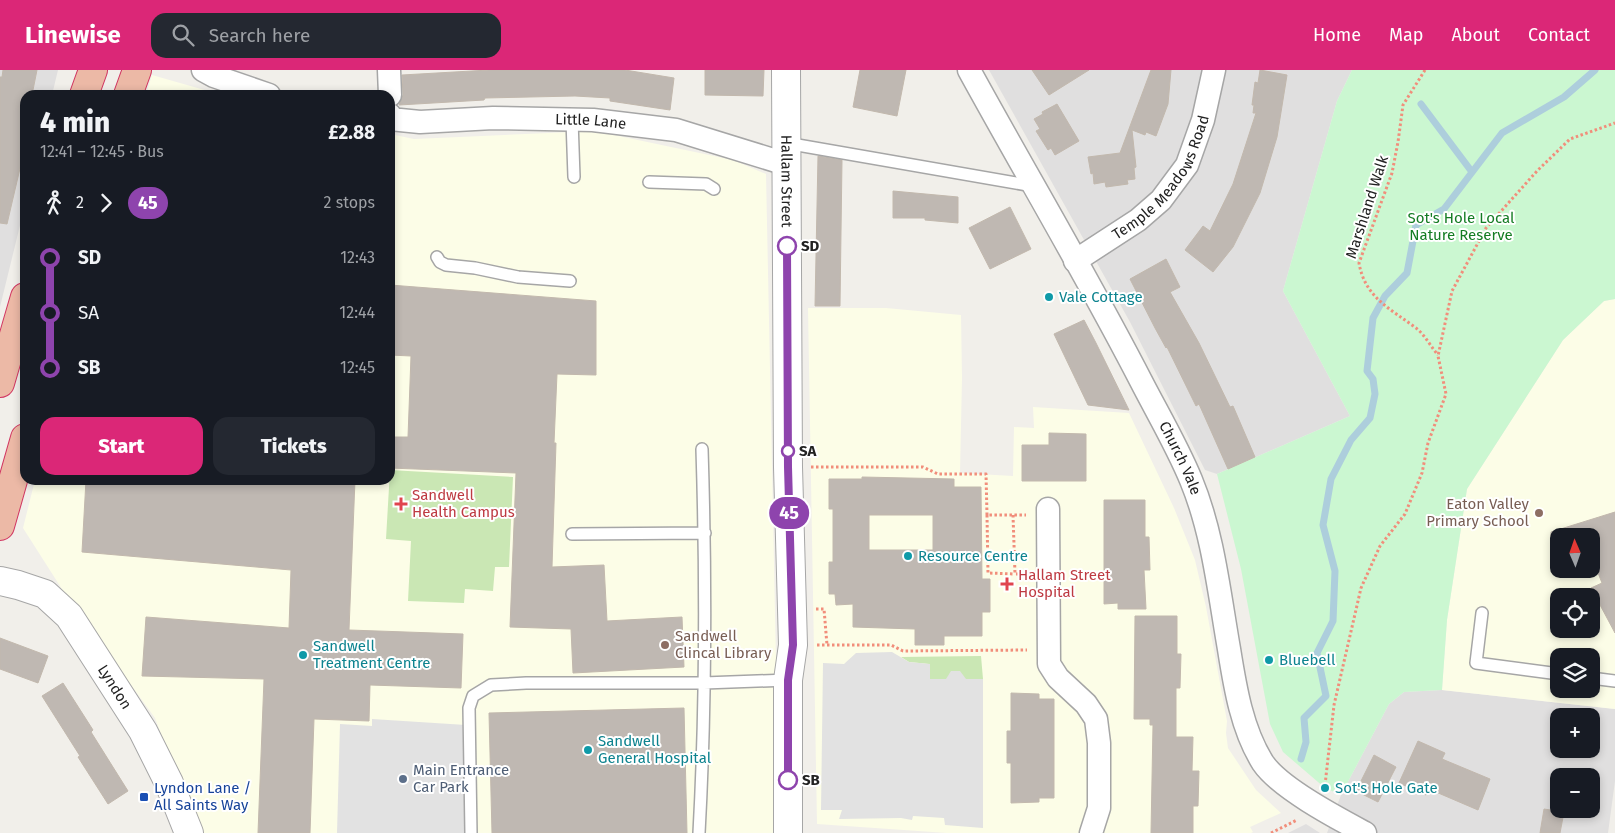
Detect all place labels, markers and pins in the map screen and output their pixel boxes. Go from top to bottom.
marker: SD [777,236,797,256]
place label: SD [801,237,820,255]
place label: Vale Cottage [1059,288,1143,306]
marker: Vale Cottage [1043,291,1055,303]
place label: SA [799,442,818,460]
marker: SA [781,444,795,458]
place label: Sandwell Health Campus [412,486,515,521]
place label: Eaton Valley Primary School [1426,495,1530,530]
marker: Sandwell Health Campus [394,497,408,511]
marker: Eaton Valley Primary School [1533,507,1545,519]
place label: Resource Centre [918,547,1028,565]
marker: Resource Centre [902,550,914,562]
place label: Hallam Street Hospital [1018,566,1111,601]
marker: Hallam Street Hospital [1000,577,1014,591]
place label: Sandwell Clincal Library [675,627,772,662]
place label: Sandwell Treatment Centre [313,637,430,672]
marker: Sandwell Clincal Library [659,639,671,651]
marker: Sandwell Treatment Centre [297,649,309,661]
place label: Bluebell [1279,651,1336,669]
marker: Bluebell [1263,654,1275,666]
place label: Sandwell General Hospital [598,732,712,767]
marker: Sandwell General Hospital [582,744,594,756]
place label: Main Entrance Car Park [413,761,509,796]
marker: SB [778,770,798,790]
place label: SB [802,771,820,789]
marker: Main Entrance Car Park [397,773,409,785]
place label: Lyndon Lane / All Saints Way [154,779,251,814]
place label: Sot's Hole Gate [1335,779,1438,797]
marker: Sot's Hole Gate [1319,782,1331,794]
marker: Lyndon Lane / All Saints Way [138,791,150,803]

